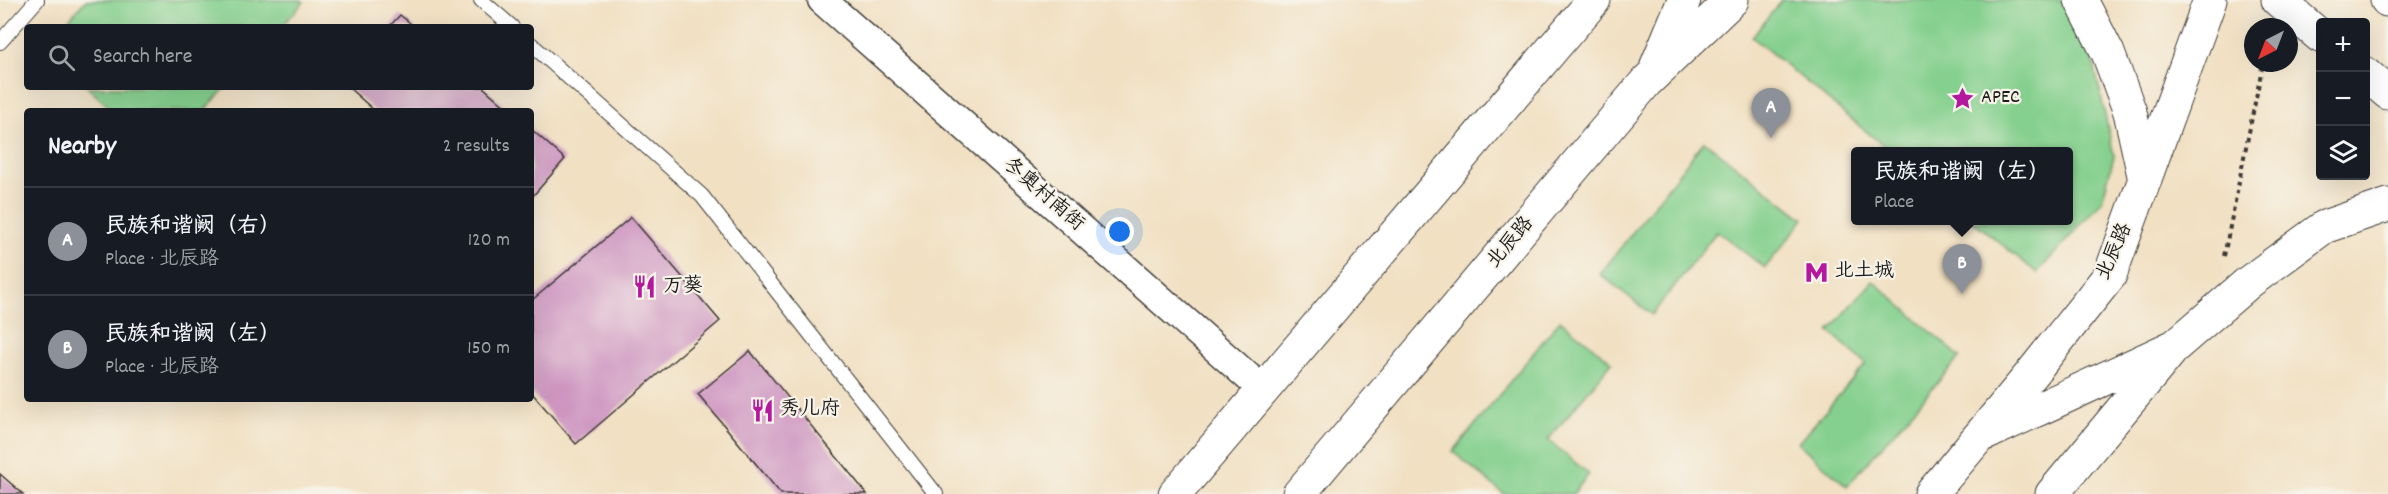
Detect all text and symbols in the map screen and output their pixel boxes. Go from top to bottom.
north arrow [2244,18,2298,72]
map controls [2316,18,2370,180]
button: + [2316,18,2370,72]
search box [24,24,534,90]
icon: search [45,41,78,74]
text: Search here [93,42,192,73]
button: − [2316,72,2370,126]
place label: APEC [1981,84,2020,112]
place icon: APEC [1950,85,1976,111]
pin: A [1752,88,1790,138]
button: layers [2316,126,2370,180]
text: Nearby [48,129,116,166]
text: 2 results [443,133,510,161]
popup [1851,147,2073,225]
street label: 冬奥村南街 [996,152,1090,238]
text: 民族和谐阙（左） [1874,158,2050,189]
text: Place [1874,189,1914,217]
street label: 北辰路 [1481,210,1542,275]
text: 民族和谐阙（右） [105,212,281,243]
your location [1105,217,1134,246]
street label: 北辰路 [2090,218,2140,285]
text: A [62,227,73,255]
text: 120 m [468,227,510,255]
pin: B [1942,244,1982,294]
text: Place · 北辰路 [105,246,219,274]
place label: 北土城 [1834,258,1894,286]
metro station icon: 北土城 [1803,259,1829,285]
place label: 万葵 [663,273,703,301]
restaurant icon: 万葵 [632,274,658,300]
text: 民族和谐阙（左） [105,320,281,351]
text: B [63,335,72,363]
text: 150 m [467,335,510,363]
text: Place · 北辰路 [105,354,219,382]
place label: 秀儿府 [780,396,840,424]
restaurant icon: 秀儿府 [749,397,775,423]

